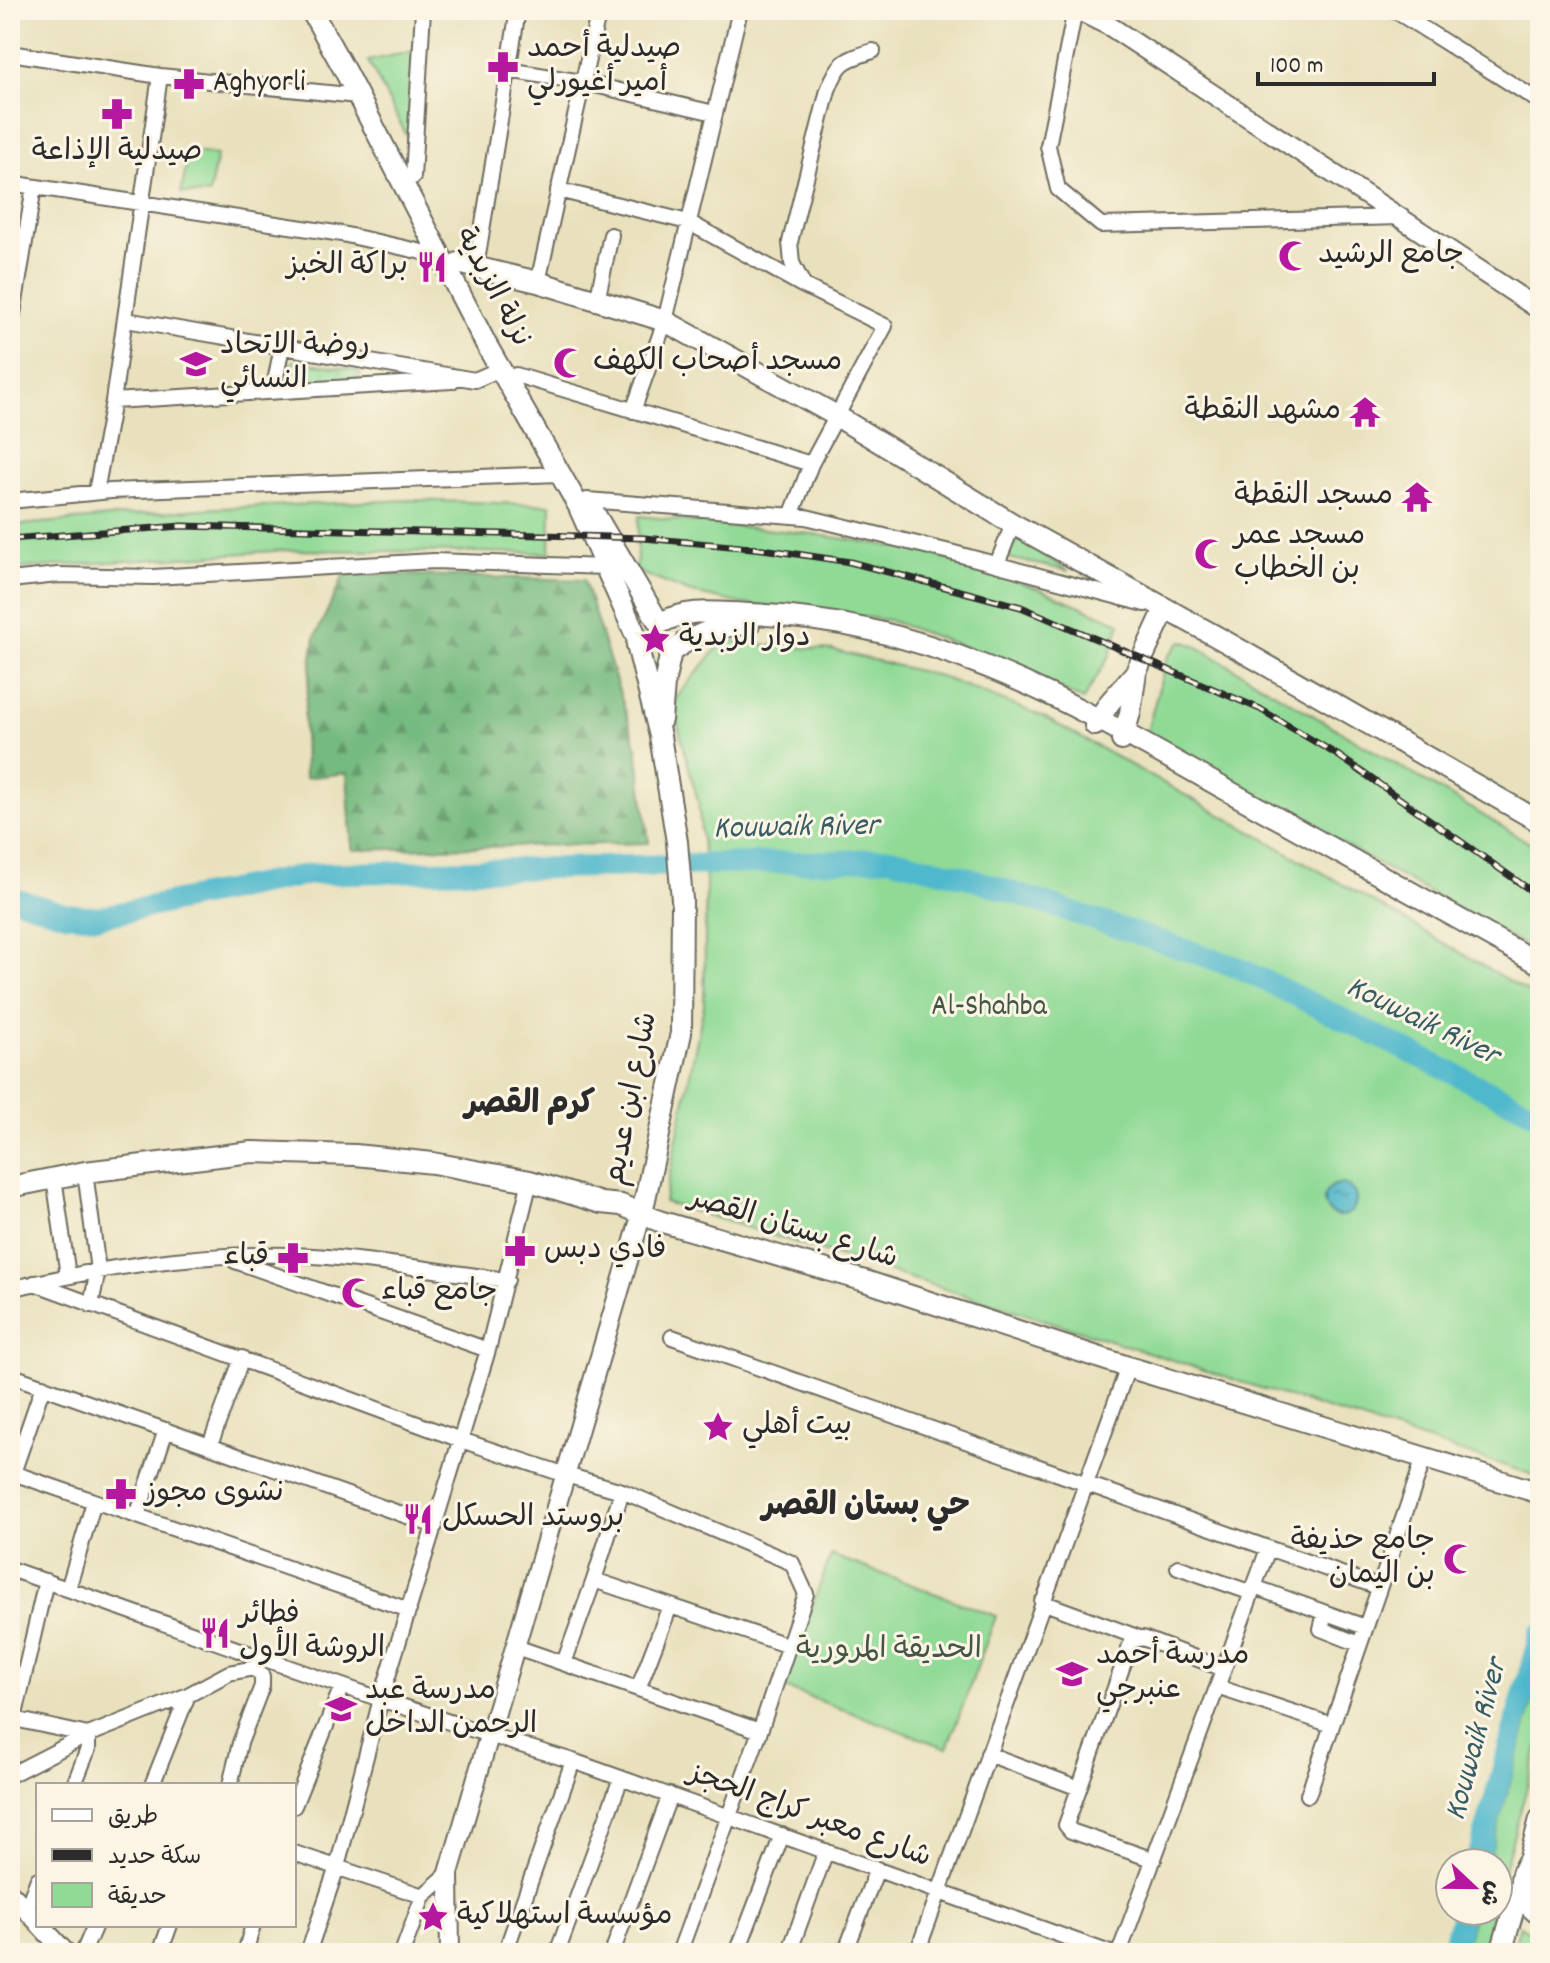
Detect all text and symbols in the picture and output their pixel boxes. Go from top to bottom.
place label: صيدلية أحمد أمير أغيورلي [527,29,681,106]
scale bar [1258,36,1434,86]
pharmacy icon: صيدلية أحمد أمير أغيورلي [486,50,520,84]
text: 100 m [1270,50,1323,84]
place label: Aghyorli [213,63,306,106]
pharmacy icon: Aghyorli [172,67,206,101]
pharmacy icon: صيدلية الإذاعة [100,97,134,131]
place label: صيدلية الإذاعة [32,132,202,175]
street label: نزلة الزبدية [442,221,540,355]
place label: جامع الرشيد [1318,235,1464,278]
mosque icon: جامع الرشيد [1277,239,1311,273]
place label: براكة الخبز [284,246,408,289]
restaurant icon: براكة الخبز [415,250,449,284]
place label: روضة الاتحاد النسائي [220,326,370,403]
place label: مسجد أصحاب الكهف [593,342,842,385]
mosque icon: مسجد أصحاب الكهف [552,346,586,380]
school or university icon: روضة الاتحاد النسائي [179,347,213,381]
place label: مشهد النقطة [1185,391,1341,434]
temple icon: مشهد النقطة [1348,395,1382,429]
place label: مسجد النقطة [1234,476,1393,519]
temple icon: مسجد النقطة [1400,480,1434,514]
place label: مسجد عمر بن الخطاب [1231,516,1365,593]
mosque icon: مسجد عمر بن الخطاب [1193,537,1227,571]
place label: دوار الزبدية [679,618,811,661]
place icon: دوار الزبدية [638,622,672,656]
water label: Kouwaik River [713,805,882,853]
water label: Kouwaik River [1338,966,1509,1081]
park label: Al-Shahba [931,987,1048,1030]
street label: شارع ابن عديم [595,1009,671,1189]
district label: كرم القصر [462,1083,595,1129]
street label: شارع بستان القصر [681,1177,903,1282]
place label: فادي دبس [544,1230,666,1273]
pharmacy icon: فادي دبس [503,1234,537,1268]
place label: قباء [223,1237,269,1280]
pharmacy icon: قباء [276,1241,310,1275]
place label: جامع قباء [381,1272,497,1315]
mosque icon: جامع قباء [340,1276,374,1310]
place label: بيت أهلي [742,1406,852,1449]
place icon: بيت أهلي [701,1410,735,1444]
place label: نشوى مجوز [142,1473,284,1516]
pharmacy icon: نشوى مجوز [104,1477,138,1511]
district label: حي بستان القصر [759,1485,970,1532]
place label: بروستد الحسكل [442,1498,624,1541]
restaurant icon: بروستد الحسكل [401,1502,435,1536]
place label: جامع حذيفة بن اليمان [1291,1521,1435,1598]
mosque icon: جامع حذيفة بن اليمان [1442,1542,1476,1576]
place label: فطائر الروشة الأول [236,1595,385,1672]
restaurant icon: فطائر الروشة الأول [198,1616,232,1650]
park label: الحديقة المرورية [796,1630,982,1673]
place label: مدرسة أحمد عنبرجي [1096,1636,1249,1713]
water label: Kouwaik River [1434,1651,1522,1826]
school or university icon: مدرسة أحمد عنبرجي [1055,1657,1089,1691]
place label: مدرسة عبد الرحمن الداخل [365,1671,538,1748]
school or university icon: مدرسة عبد الرحمن الداخل [324,1692,358,1726]
street label: شارع معبر كراج الحجز [679,1752,937,1881]
legend [36,1783,296,1927]
text: طريق [108,1801,158,1835]
text: سكة حديد [108,1841,201,1875]
north arrow [1434,1847,1514,1927]
text: ش [1470,1876,1508,1910]
text: حديقة [108,1881,167,1915]
place label: مؤسسة استهلاكية [457,1896,672,1939]
place icon: مؤسسة استهلاكية [416,1900,450,1934]

